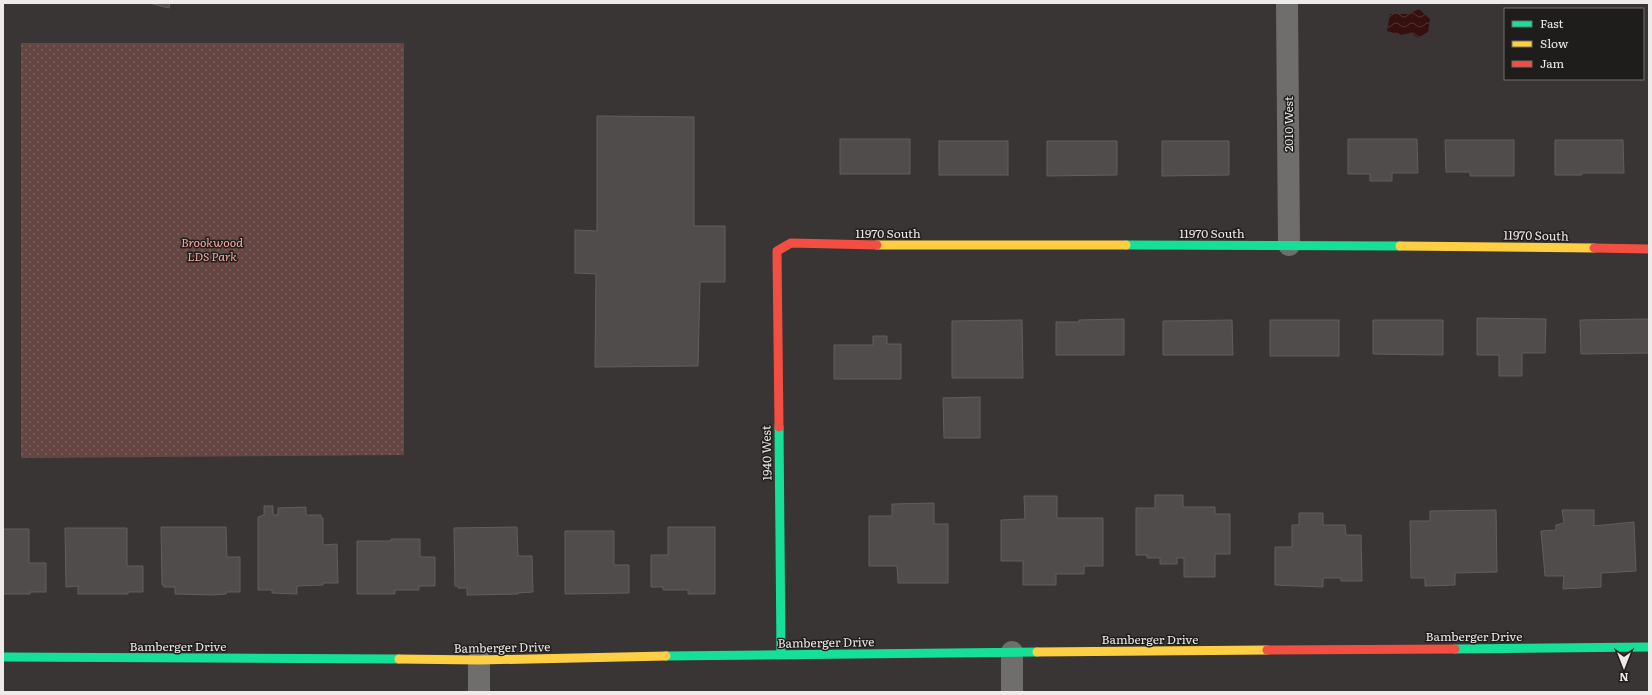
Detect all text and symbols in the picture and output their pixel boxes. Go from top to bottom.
legend [1504,8,1644,80]
text: Fast [1540,14,1564,32]
text: Slow [1540,34,1569,52]
text: Jam [1540,54,1565,72]
street label: 2010 West [1279,96,1297,152]
street label: 11970 South [855,224,921,242]
street label: 11970 South [1179,224,1245,242]
street label: 11970 South [1503,225,1569,245]
park label: Brookwood LDS Park [181,233,243,265]
street label: 1940 West [757,425,775,481]
street label: Bamberger Drive [1426,627,1522,645]
street label: Bamberger Drive [1102,630,1198,648]
street label: Bamberger Drive [777,632,875,652]
street label: Bamberger Drive [130,637,226,655]
street label: Bamberger Drive [453,637,551,657]
north arrow [1604,647,1644,687]
text: N [1619,670,1629,686]

